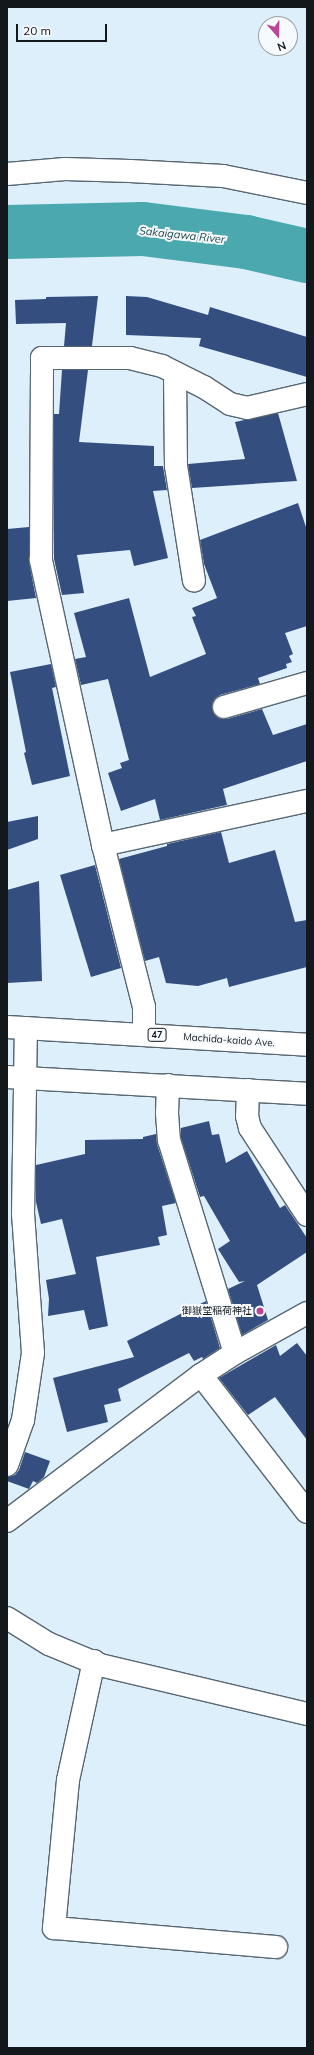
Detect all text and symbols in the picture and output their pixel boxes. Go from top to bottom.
scale bar [18,16,109,42]
north arrow [258,16,298,56]
text: 20 m [23,23,51,38]
text: N [275,38,288,54]
water label: Sakaigawa River [138,224,226,246]
road number: 47 [147,1028,167,1042]
street label: Machida-kaido Ave. [183,1031,275,1049]
place label: 御嶽堂稲荷神社 [182,1305,252,1317]
marker: 御嶽堂稲荷神社 [255,1306,265,1316]

